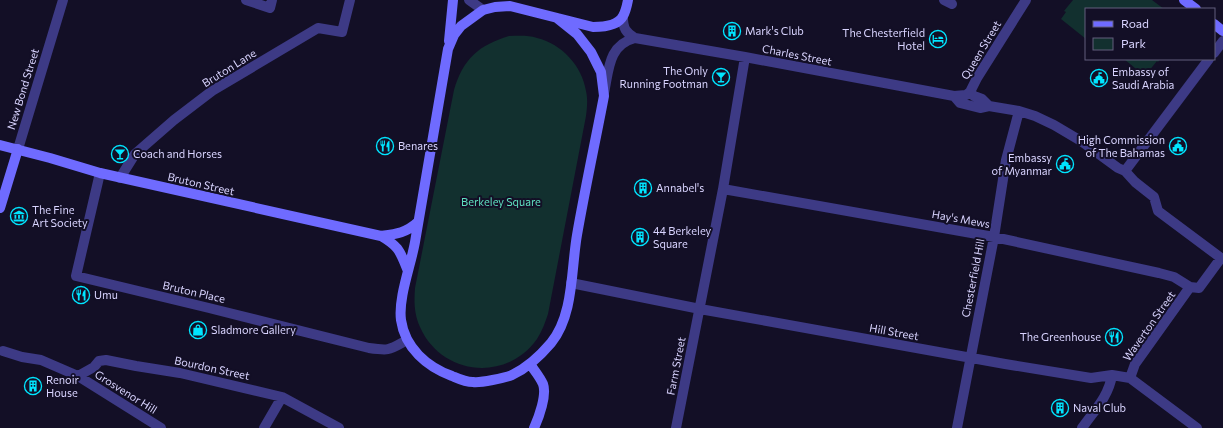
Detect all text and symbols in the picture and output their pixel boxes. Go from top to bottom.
legend [1085,8,1215,60]
text: Road [1121,16,1149,30]
street label: Queen Street [958,18,1003,81]
building icon: Mark's Club [722,21,742,41]
place label: Mark's Club [745,24,804,37]
place label: The Chesterfield Hotel [842,26,925,52]
hotel icon: The Chesterfield Hotel [928,29,948,49]
text: Park [1121,36,1147,50]
street label: Charles Street [761,41,834,68]
street label: New Bond Street [4,46,41,131]
street label: Bruton Lane [199,46,258,89]
place label: The Only Running Footman [619,64,708,90]
place label: Embassy of Saudi Arabia [1112,65,1174,91]
bar icon: The Only Running Footman [711,67,731,87]
public building icon: Embassy of Saudi Arabia [1089,68,1109,88]
place label: High Commission of The Bahamas [1078,133,1165,159]
restaurant icon: Benares [375,136,395,156]
public building icon: High Commission of The Bahamas [1168,136,1188,156]
place label: Benares [398,139,438,152]
bar icon: Coach and Horses [110,144,130,164]
place label: Coach and Horses [133,147,222,160]
place label: Embassy of Myanmar [991,151,1053,177]
public building icon: Embassy of Myanmar [1055,154,1075,174]
street label: Bruton Street [166,170,236,198]
building icon: Annabel's [633,178,653,198]
place label: Annabel's [656,181,704,194]
park label: Berkeley Square [461,195,541,208]
place label: The Fine Art Society [32,203,88,229]
museum icon: The Fine Art Society [9,206,29,226]
street label: Hay's Mews [931,207,991,230]
place label: 44 Berkeley Square [653,224,712,250]
building icon: 44 Berkeley Square [630,227,650,247]
street label: Chesterfield Hill [958,237,987,318]
street label: Bruton Place [162,278,227,305]
restaurant icon: Umu [71,285,91,305]
place label: Umu [94,288,118,301]
street label: Waverton Street [1120,288,1178,363]
shop icon: Sladmore Gallery [188,320,208,340]
street label: Hill Street [868,321,920,342]
place label: Sladmore Gallery [211,323,296,336]
restaurant icon: The Greenhouse [1104,327,1124,347]
place label: The Greenhouse [1020,330,1101,343]
street label: Farm Street [663,335,688,396]
street label: Bourdon Street [173,353,251,382]
street label: Grosvenor Hill [93,367,160,416]
place label: Renoir House [46,373,80,399]
building icon: Renoir House [23,376,43,396]
building icon: Naval Club [1050,398,1070,418]
place label: Naval Club [1073,401,1126,414]

